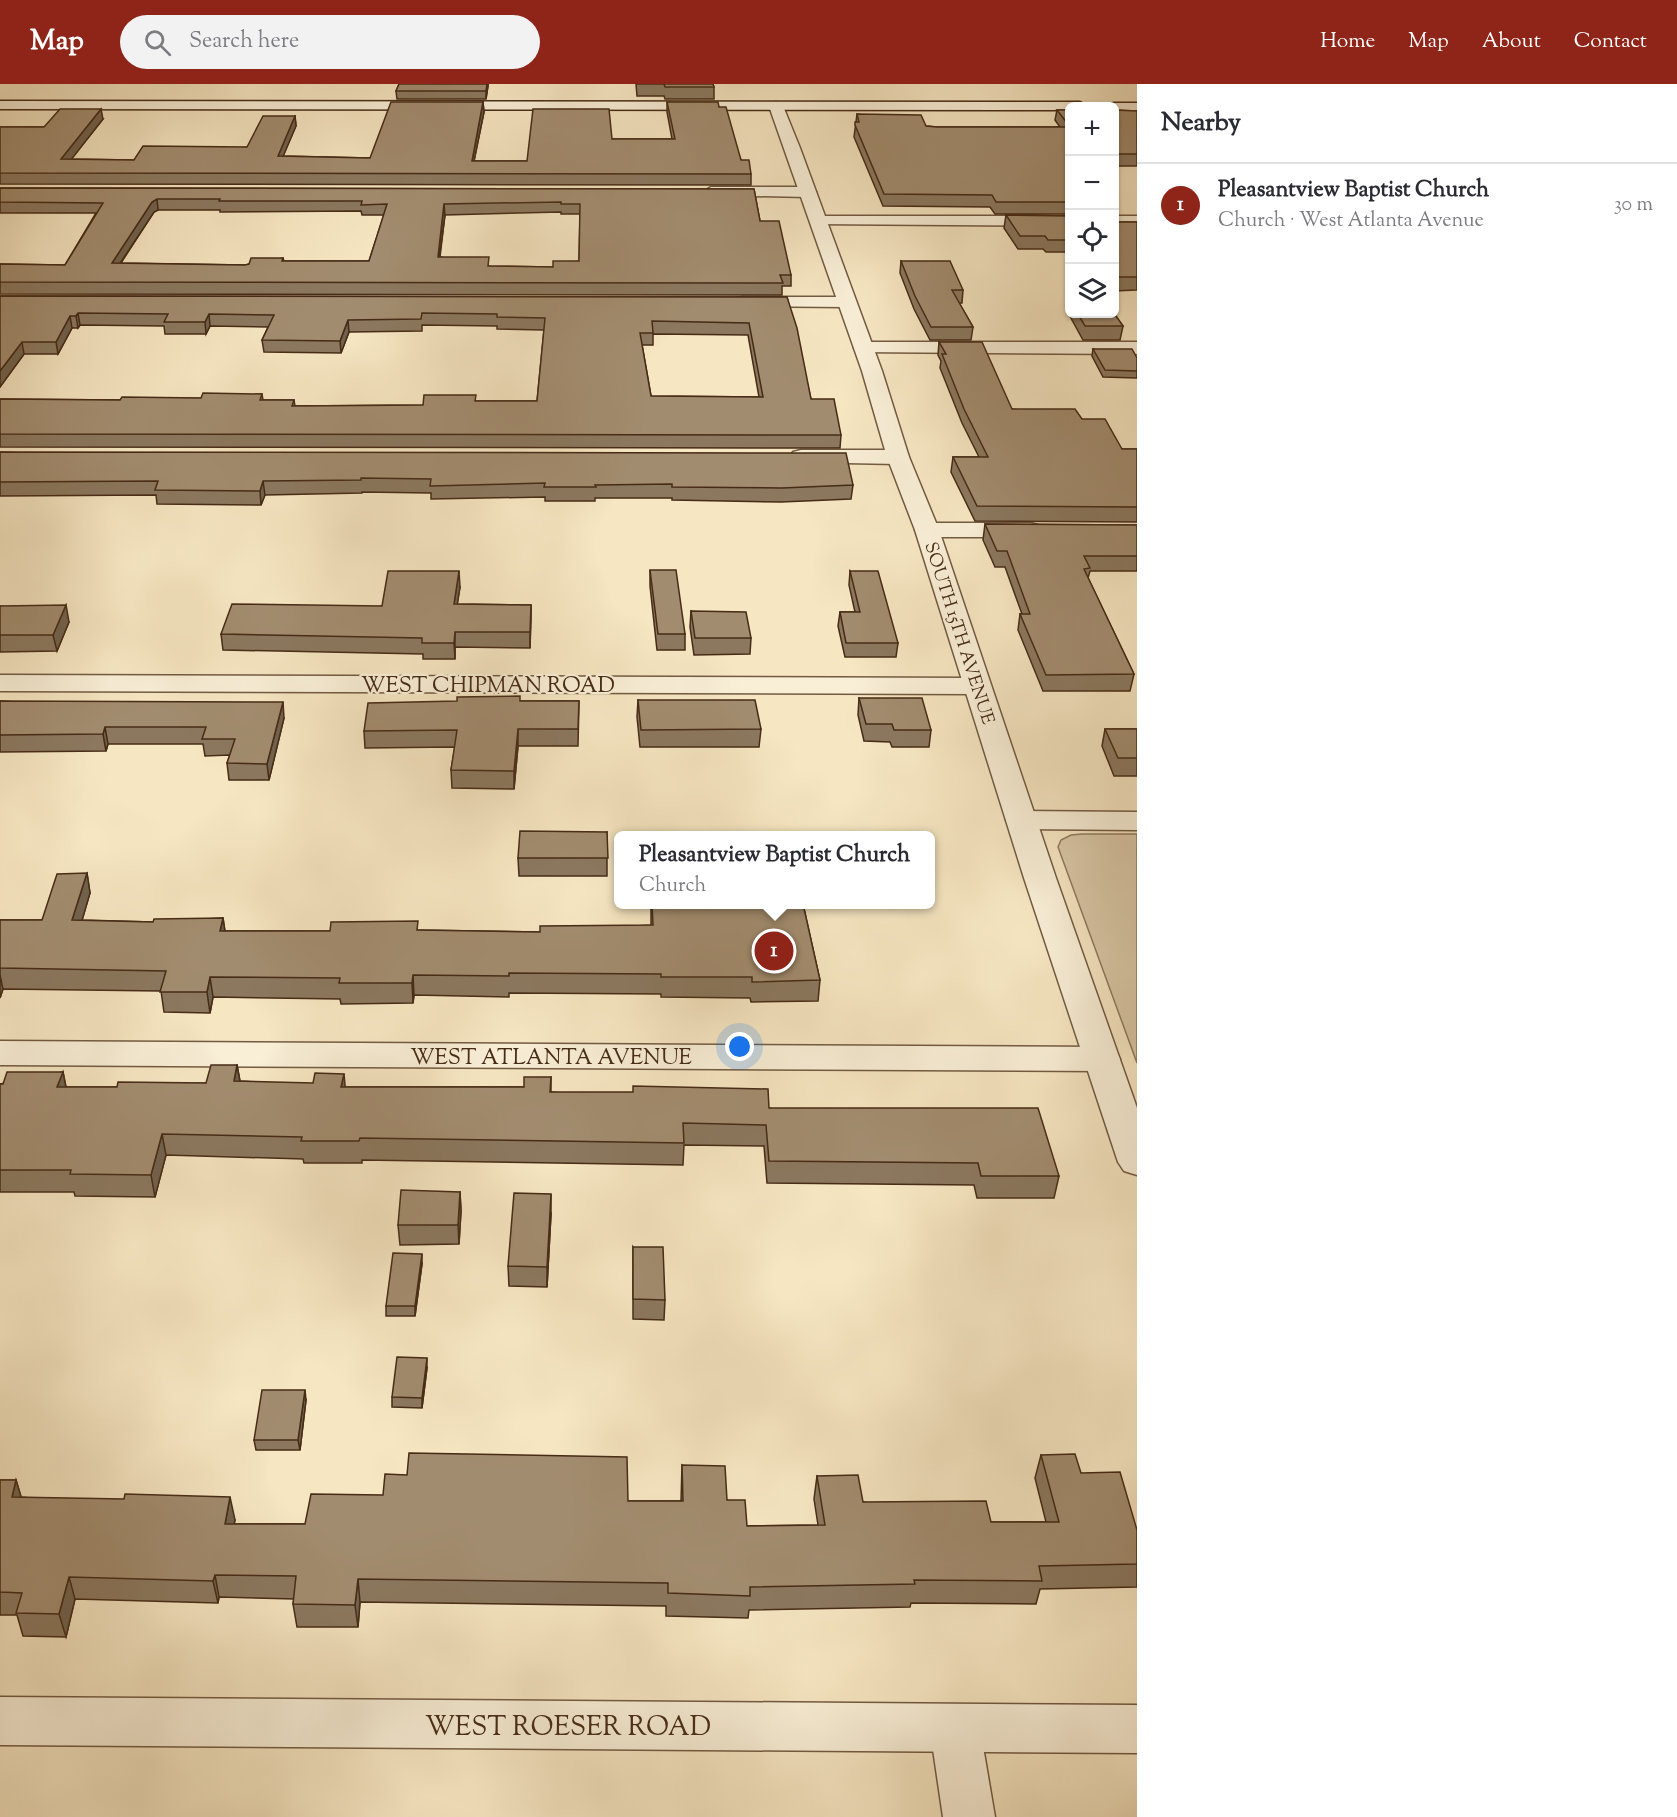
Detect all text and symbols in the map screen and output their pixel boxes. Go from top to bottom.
search box [120,15,540,69]
text: Map [30,22,84,62]
icon: search [141,26,174,59]
text: Search here [189,26,299,58]
text: Home [1320,27,1375,57]
text: Map [1408,27,1449,57]
text: About [1482,27,1541,57]
text: Contact [1574,27,1647,57]
map controls [1065,102,1119,318]
button: + [1065,102,1119,156]
text: Nearby [1161,105,1241,142]
button: − [1065,156,1119,210]
text: Pleasantview Baptist Church [1218,175,1489,207]
text: 1 [1177,191,1184,220]
text: 30 m [1614,191,1653,220]
text: Church · West Atlanta Avenue [1218,207,1484,236]
button: locate [1065,210,1119,264]
button: layers [1065,264,1119,318]
street label: SOUTH 15TH AVENUE [916,539,1000,728]
street label: WEST CHIPMAN ROAD [361,671,615,703]
popup [614,831,935,909]
text: Pleasantview Baptist Church [639,840,910,872]
text: Church [639,872,706,901]
pin: 1 [754,928,794,974]
your location [725,1032,754,1061]
street label: WEST ATLANTA AVENUE [410,1043,692,1075]
street label: WEST ROESER ROAD [425,1709,711,1748]

